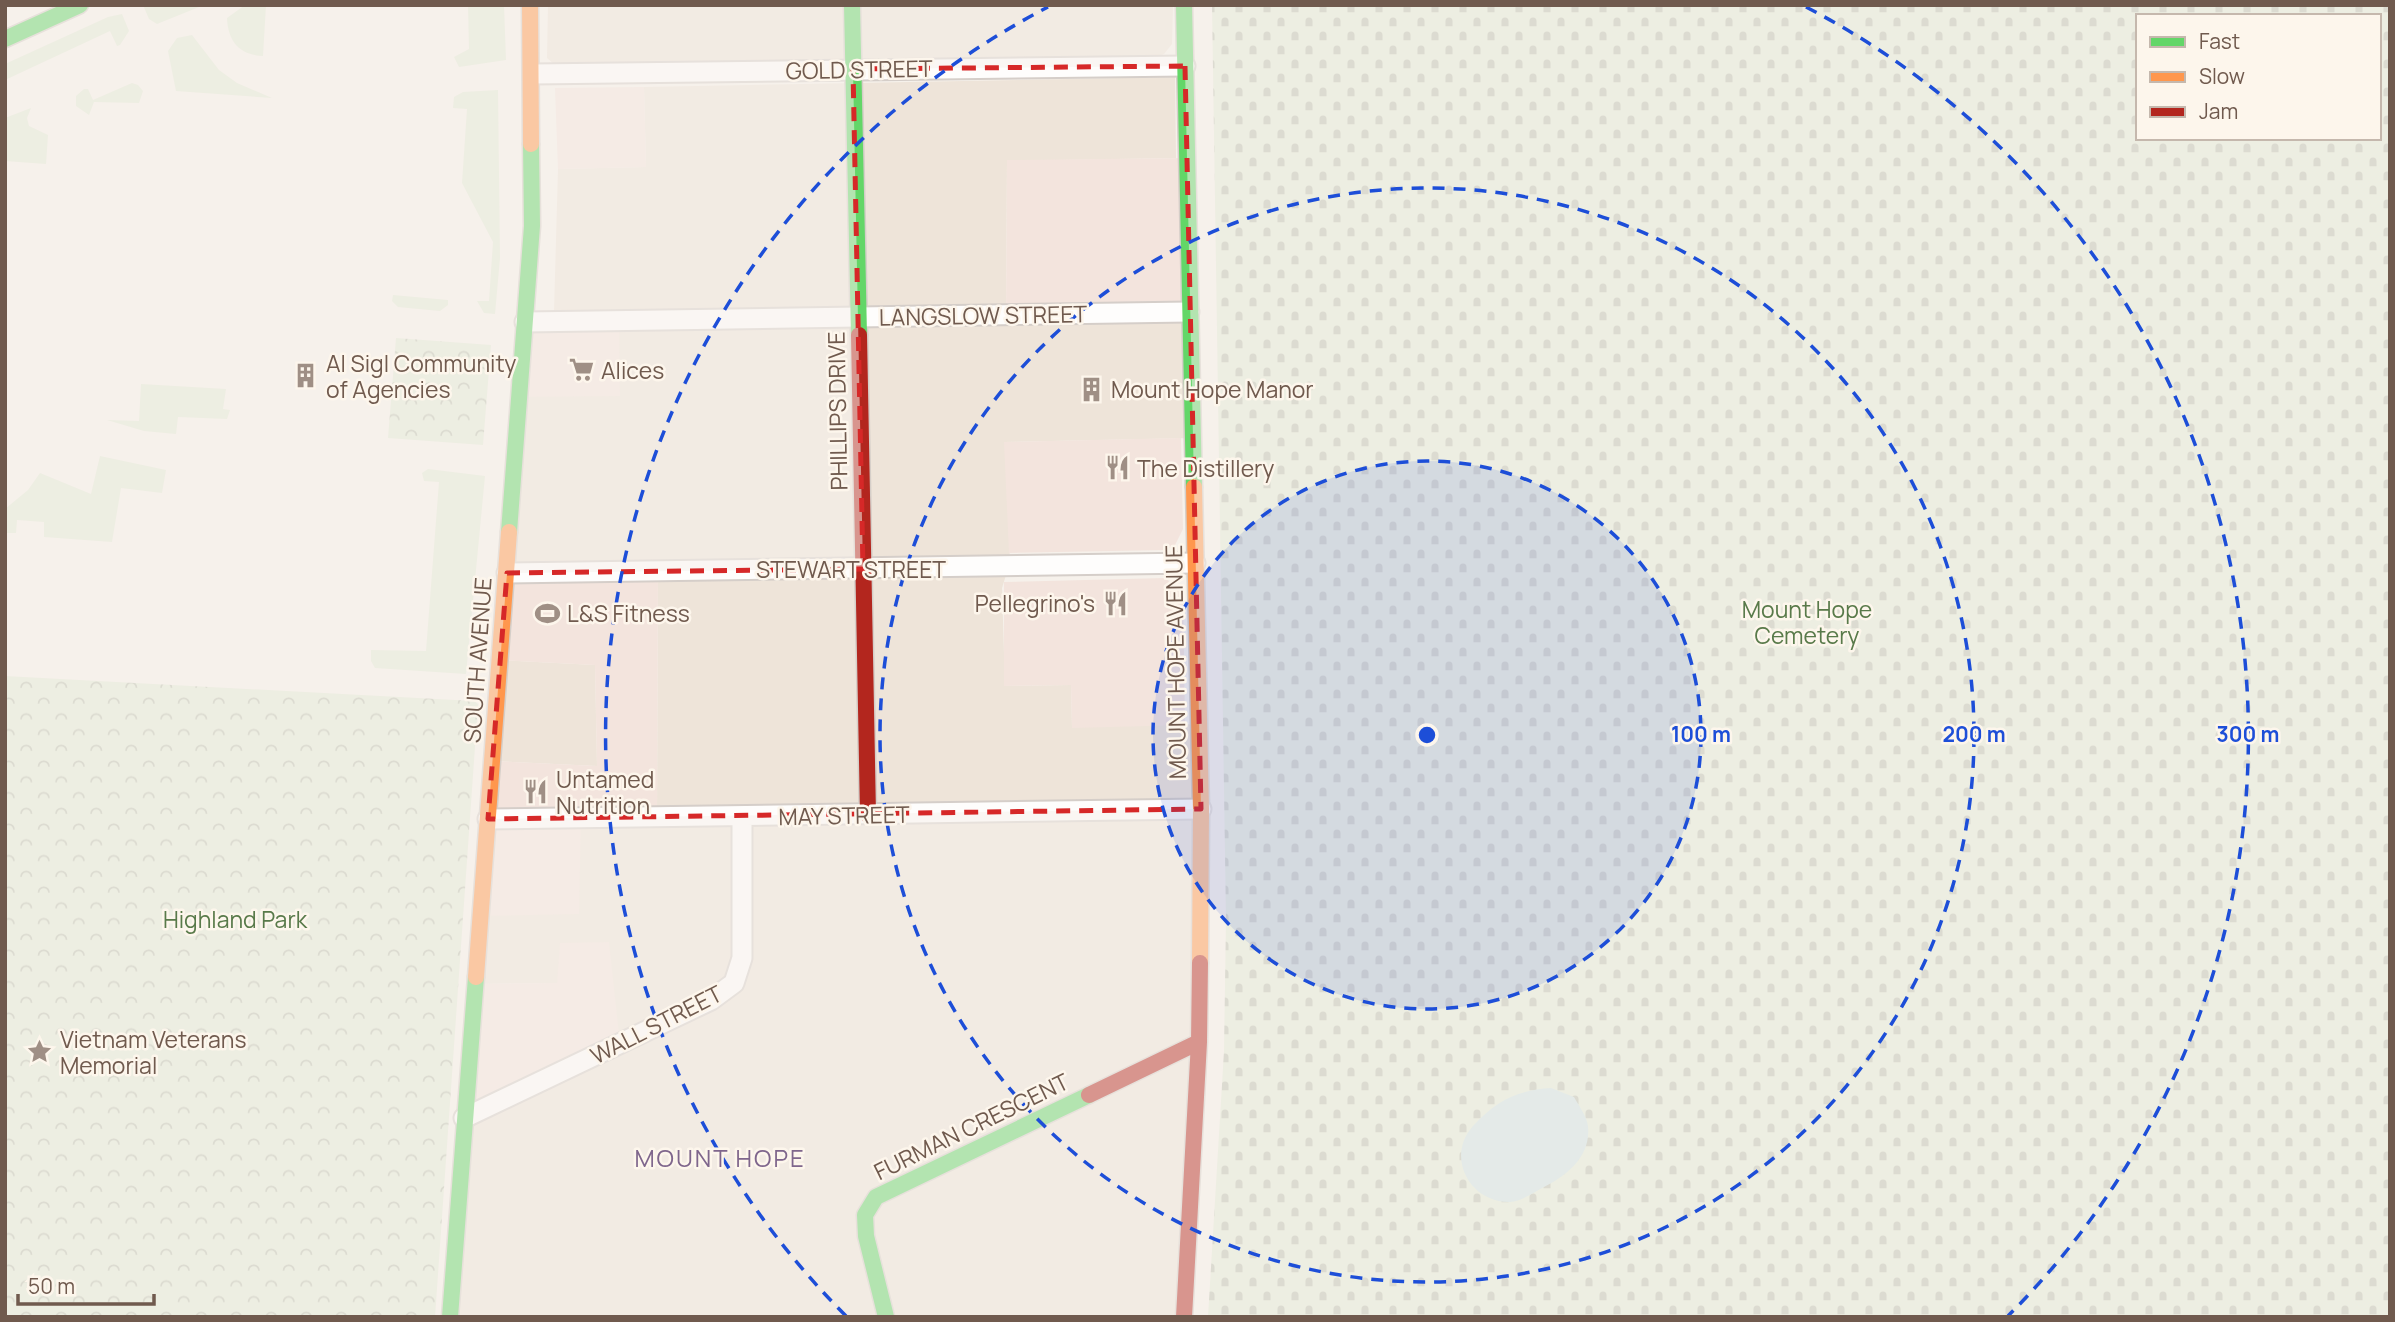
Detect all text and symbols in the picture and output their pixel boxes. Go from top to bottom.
legend [2136,14,2381,140]
text: Fast [2199,27,2240,55]
street label: GOLD STREET [785,52,933,86]
text: Slow [2199,62,2245,90]
text: Jam [2199,97,2238,125]
street label: LANGSLOW STREET [879,297,1088,333]
street label: PHILLIPS DRIVE [820,331,854,491]
place label: Al Sigl Community of Agencies [326,347,516,405]
place label: Alices [601,354,664,386]
supermarket icon: Alices [567,356,595,384]
building icon: Al Sigl Community of Agencies [292,362,320,390]
place label: Mount Hope Manor [1111,373,1314,405]
building icon: Mount Hope Manor [1077,375,1105,403]
place label: The Distillery [1137,452,1274,484]
restaurant icon: The Distillery [1103,454,1131,482]
street label: MOUNT HOPE AVENUE [1157,545,1193,779]
street label: STEWART STREET [756,553,946,585]
street label: SOUTH AVENUE [455,576,499,744]
place label: Pellegrino's [975,587,1095,619]
restaurant icon: Pellegrino's [1101,589,1129,617]
park label: Mount Hope Cemetery [1742,593,1872,651]
place label: L&S Fitness [567,597,690,629]
sports icon: L&S Fitness [533,599,561,627]
text: 100 m [1671,720,1731,748]
text: 200 m [1942,720,2006,748]
text: 300 m [2217,720,2279,748]
centre of rings [1415,723,1439,747]
place label: Untamed Nutrition [556,763,654,821]
restaurant icon: Untamed Nutrition [522,778,550,806]
street label: MAY STREET [778,798,910,832]
park label: Highland Park [163,903,308,935]
street label: WALL STREET [585,977,728,1071]
place label: Vietnam Veterans Memorial [60,1023,246,1081]
place icon: Vietnam Veterans Memorial [26,1038,54,1066]
street label: FURMAN CRESCENT [868,1065,1074,1187]
district label: MOUNT HOPE [634,1141,806,1174]
scale bar [18,1262,154,1306]
text: 50 m [28,1272,75,1300]

